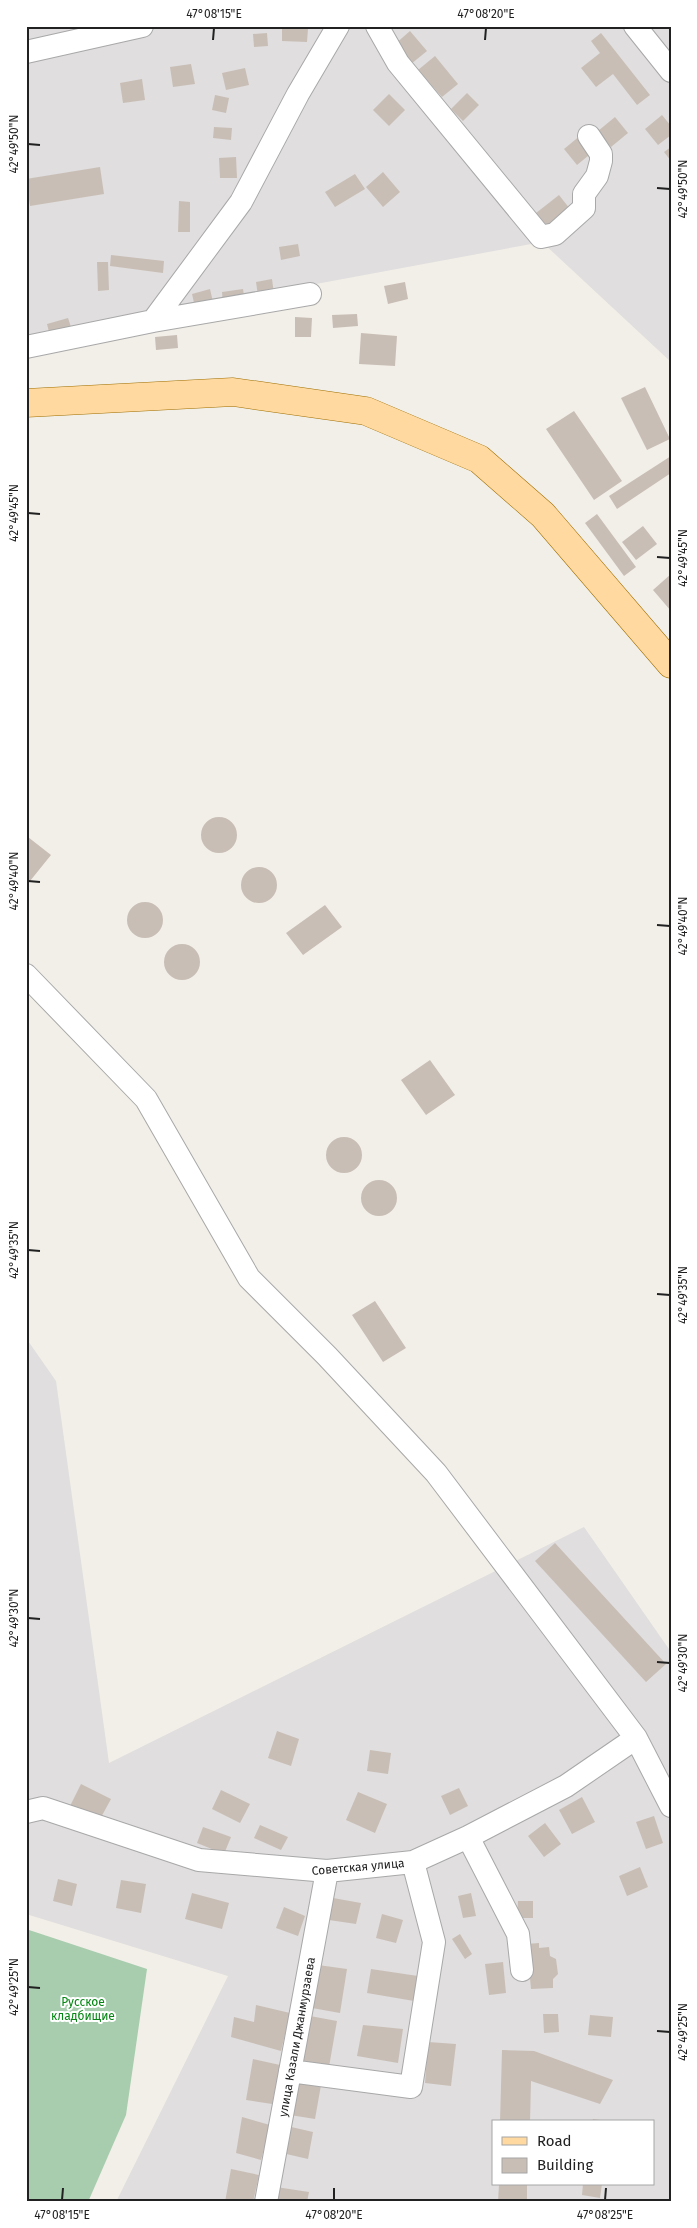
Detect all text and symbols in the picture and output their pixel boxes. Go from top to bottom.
text: 47°08'15"E [186,7,242,21]
text: 47°08'20"E [457,7,515,21]
text: 42°49'50"N [7,114,21,174]
text: 42°49'50"N [676,159,690,219]
text: 42°49'45"N [7,484,21,542]
text: 42°49'45"N [676,529,690,587]
text: 42°49'40"N [7,852,21,910]
text: 42°49'40"N [676,897,690,955]
text: 42°49'35"N [7,1221,21,1279]
text: 42°49'35"N [676,1266,690,1324]
text: 42°49'30"N [7,1589,21,1647]
text: 42°49'30"N [676,1634,690,1692]
street label: Советская улица [311,1856,405,1878]
street label: улица Казали Джанмурзаева [276,1956,318,2118]
text: 42°49'25"N [7,1958,21,2016]
park label: Русское кладбищие [51,1995,115,2023]
text: 42°49'25"N [676,2003,690,2061]
legend [492,2120,654,2186]
text: Road [537,2132,572,2150]
text: Building [537,2156,593,2174]
text: 47°08'15"E [34,2208,90,2222]
text: 47°08'20"E [305,2208,363,2222]
text: 47°08'25"E [577,2208,633,2222]

